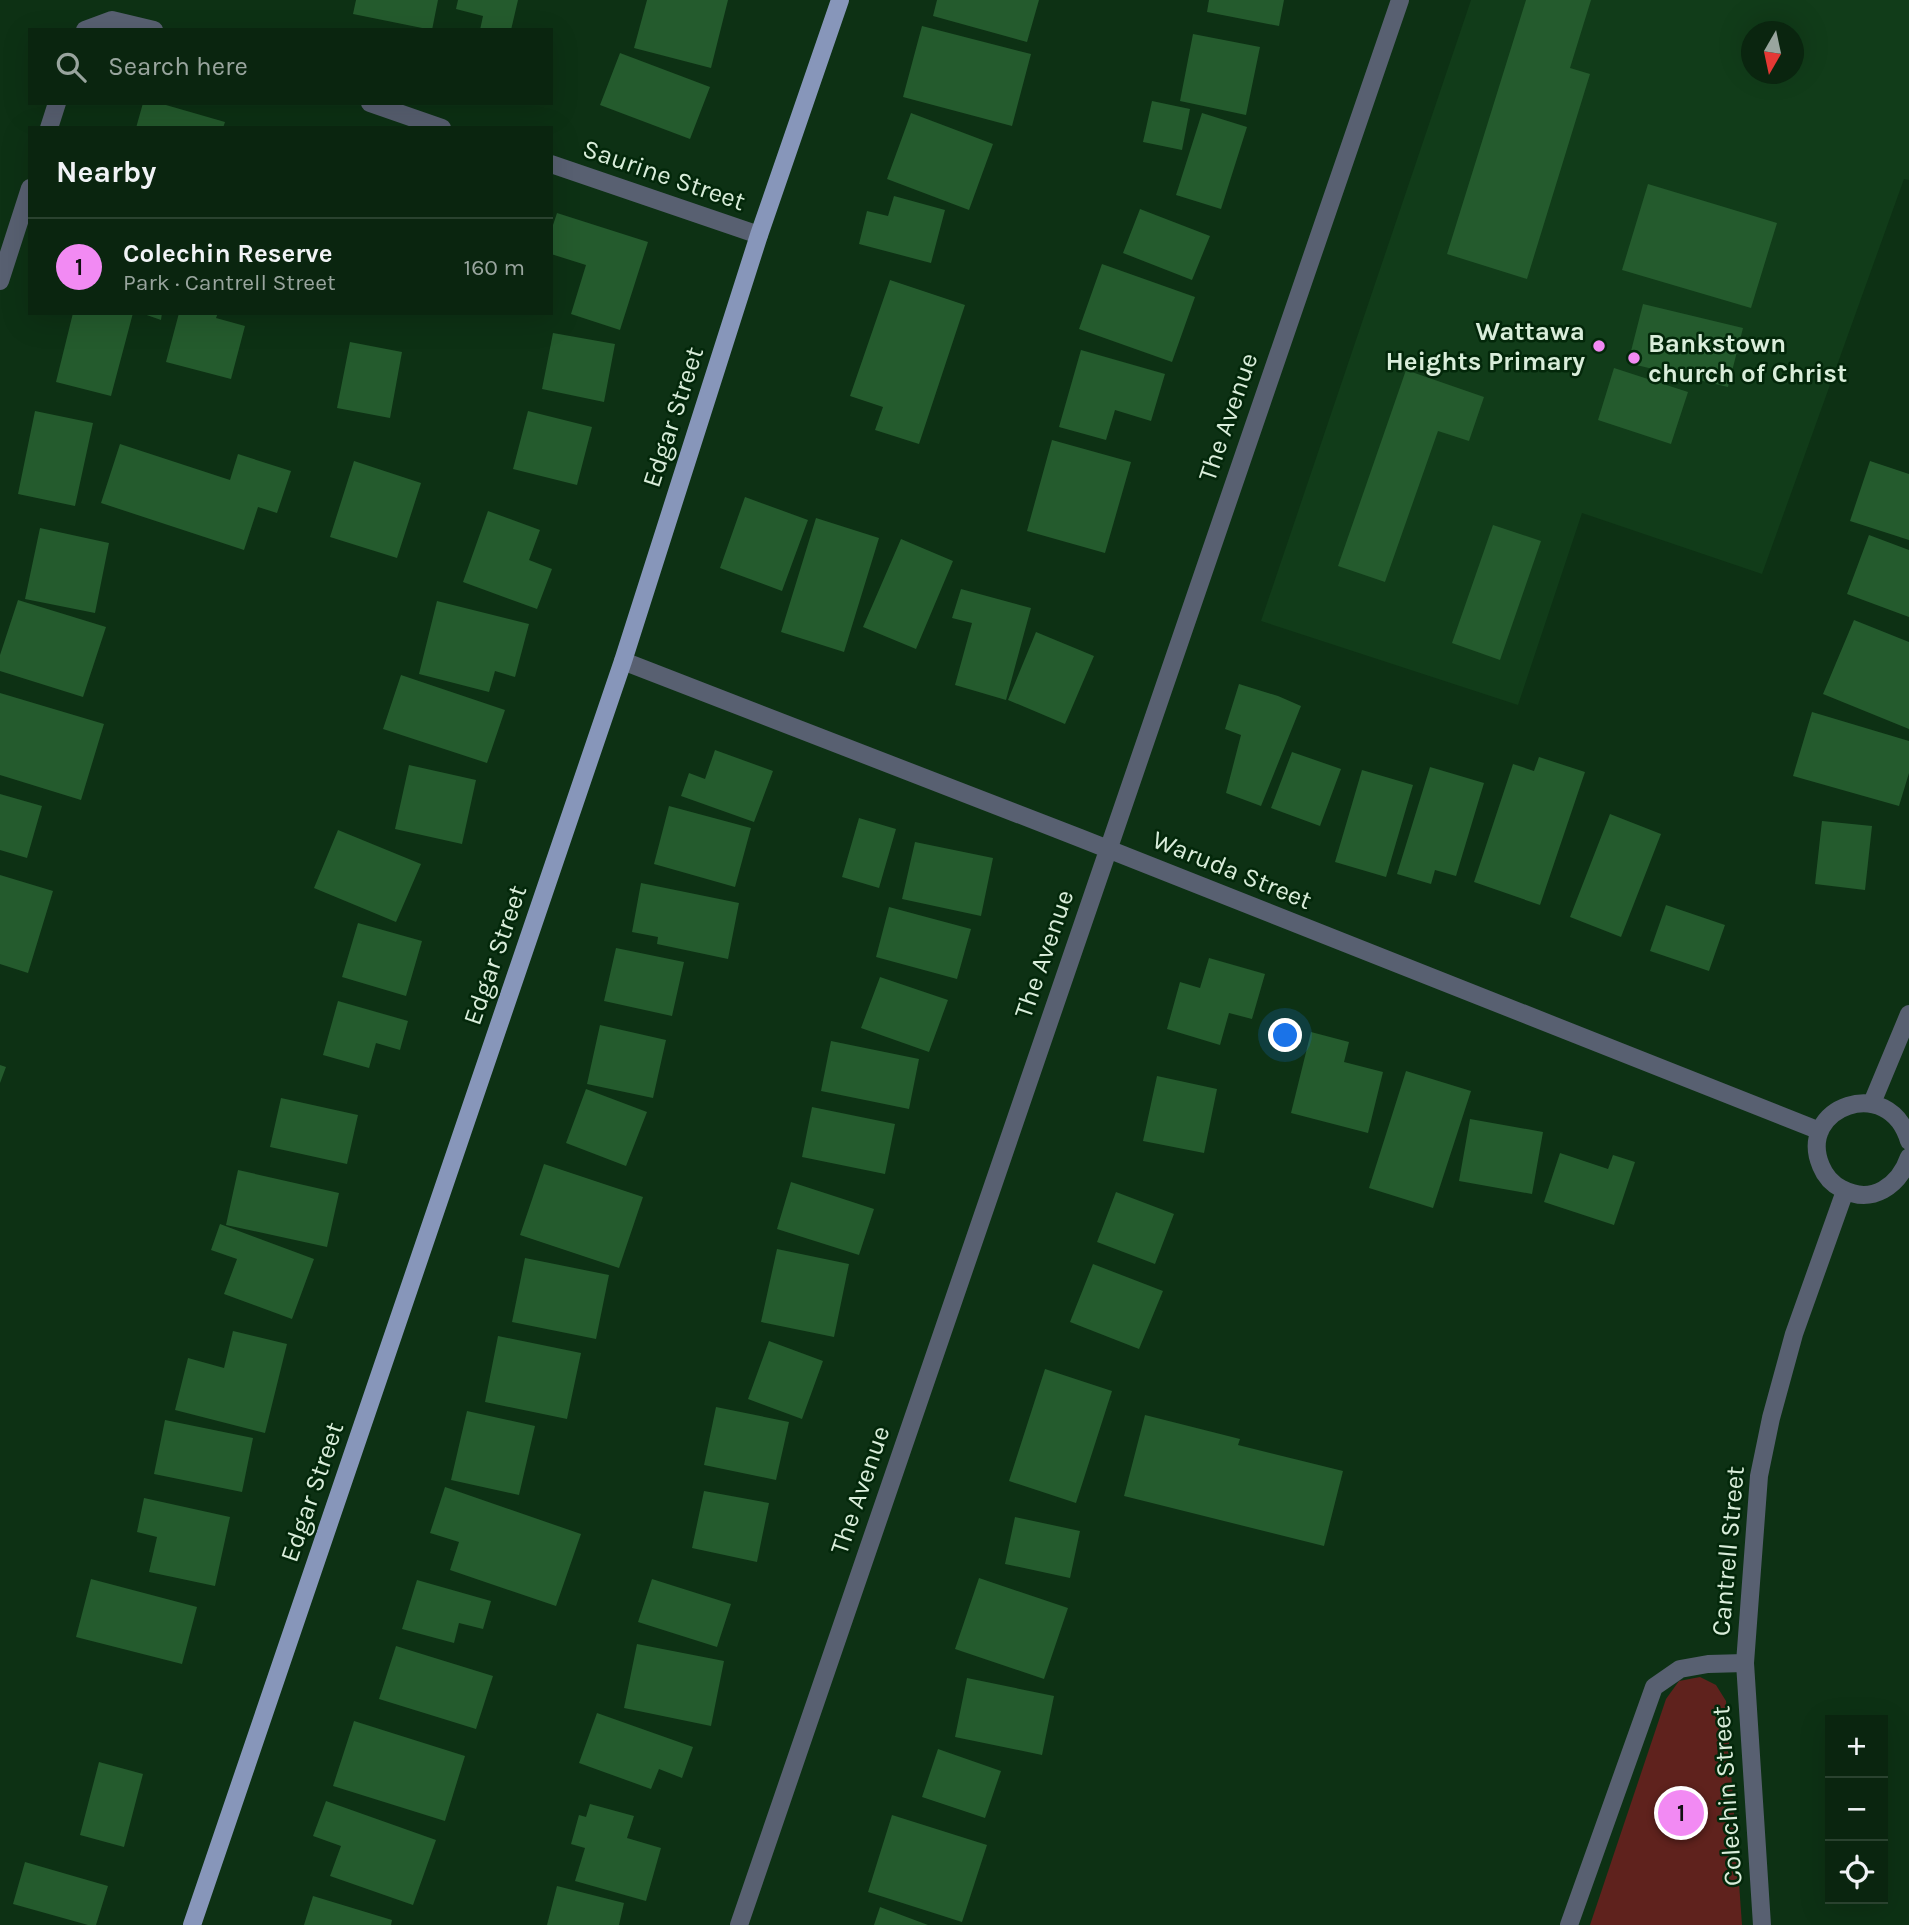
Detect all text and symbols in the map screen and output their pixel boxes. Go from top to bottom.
north arrow [1741,21,1804,84]
search box [28,28,553,105]
icon: search [52,48,90,86]
text: Search here [108,51,248,82]
street label: Saurine Street [579,133,749,217]
text: Nearby [56,154,156,190]
text: Colechin Reserve [123,238,333,269]
text: 1 [75,254,83,281]
text: 160 m [464,254,525,281]
text: Park · Cantrell Street [123,269,336,296]
place label: Wattawa Heights Primary [1385,316,1585,377]
place label: Bankstown church of Christ [1648,328,1847,389]
marker: Wattawa Heights Primary [1591,338,1607,354]
street label: Edgar Street [636,343,710,491]
street label: The Avenue [1192,349,1264,485]
marker: Bankstown church of Christ [1626,350,1642,366]
street label: Waruda Street [1148,824,1316,916]
street label: Edgar Street [457,881,533,1029]
street label: The Avenue [1008,886,1080,1022]
your location [1268,1018,1302,1052]
street label: Edgar Street [274,1418,350,1566]
street label: The Avenue [824,1422,896,1558]
street label: Cantrell Street [1705,1464,1751,1637]
street label: Colechin Street [1705,1704,1749,1887]
map controls [1825,1715,1888,1904]
button: + [1825,1715,1888,1778]
button: − [1825,1778,1888,1841]
pin: 1 [1658,1787,1704,1839]
button: locate [1825,1841,1888,1904]

